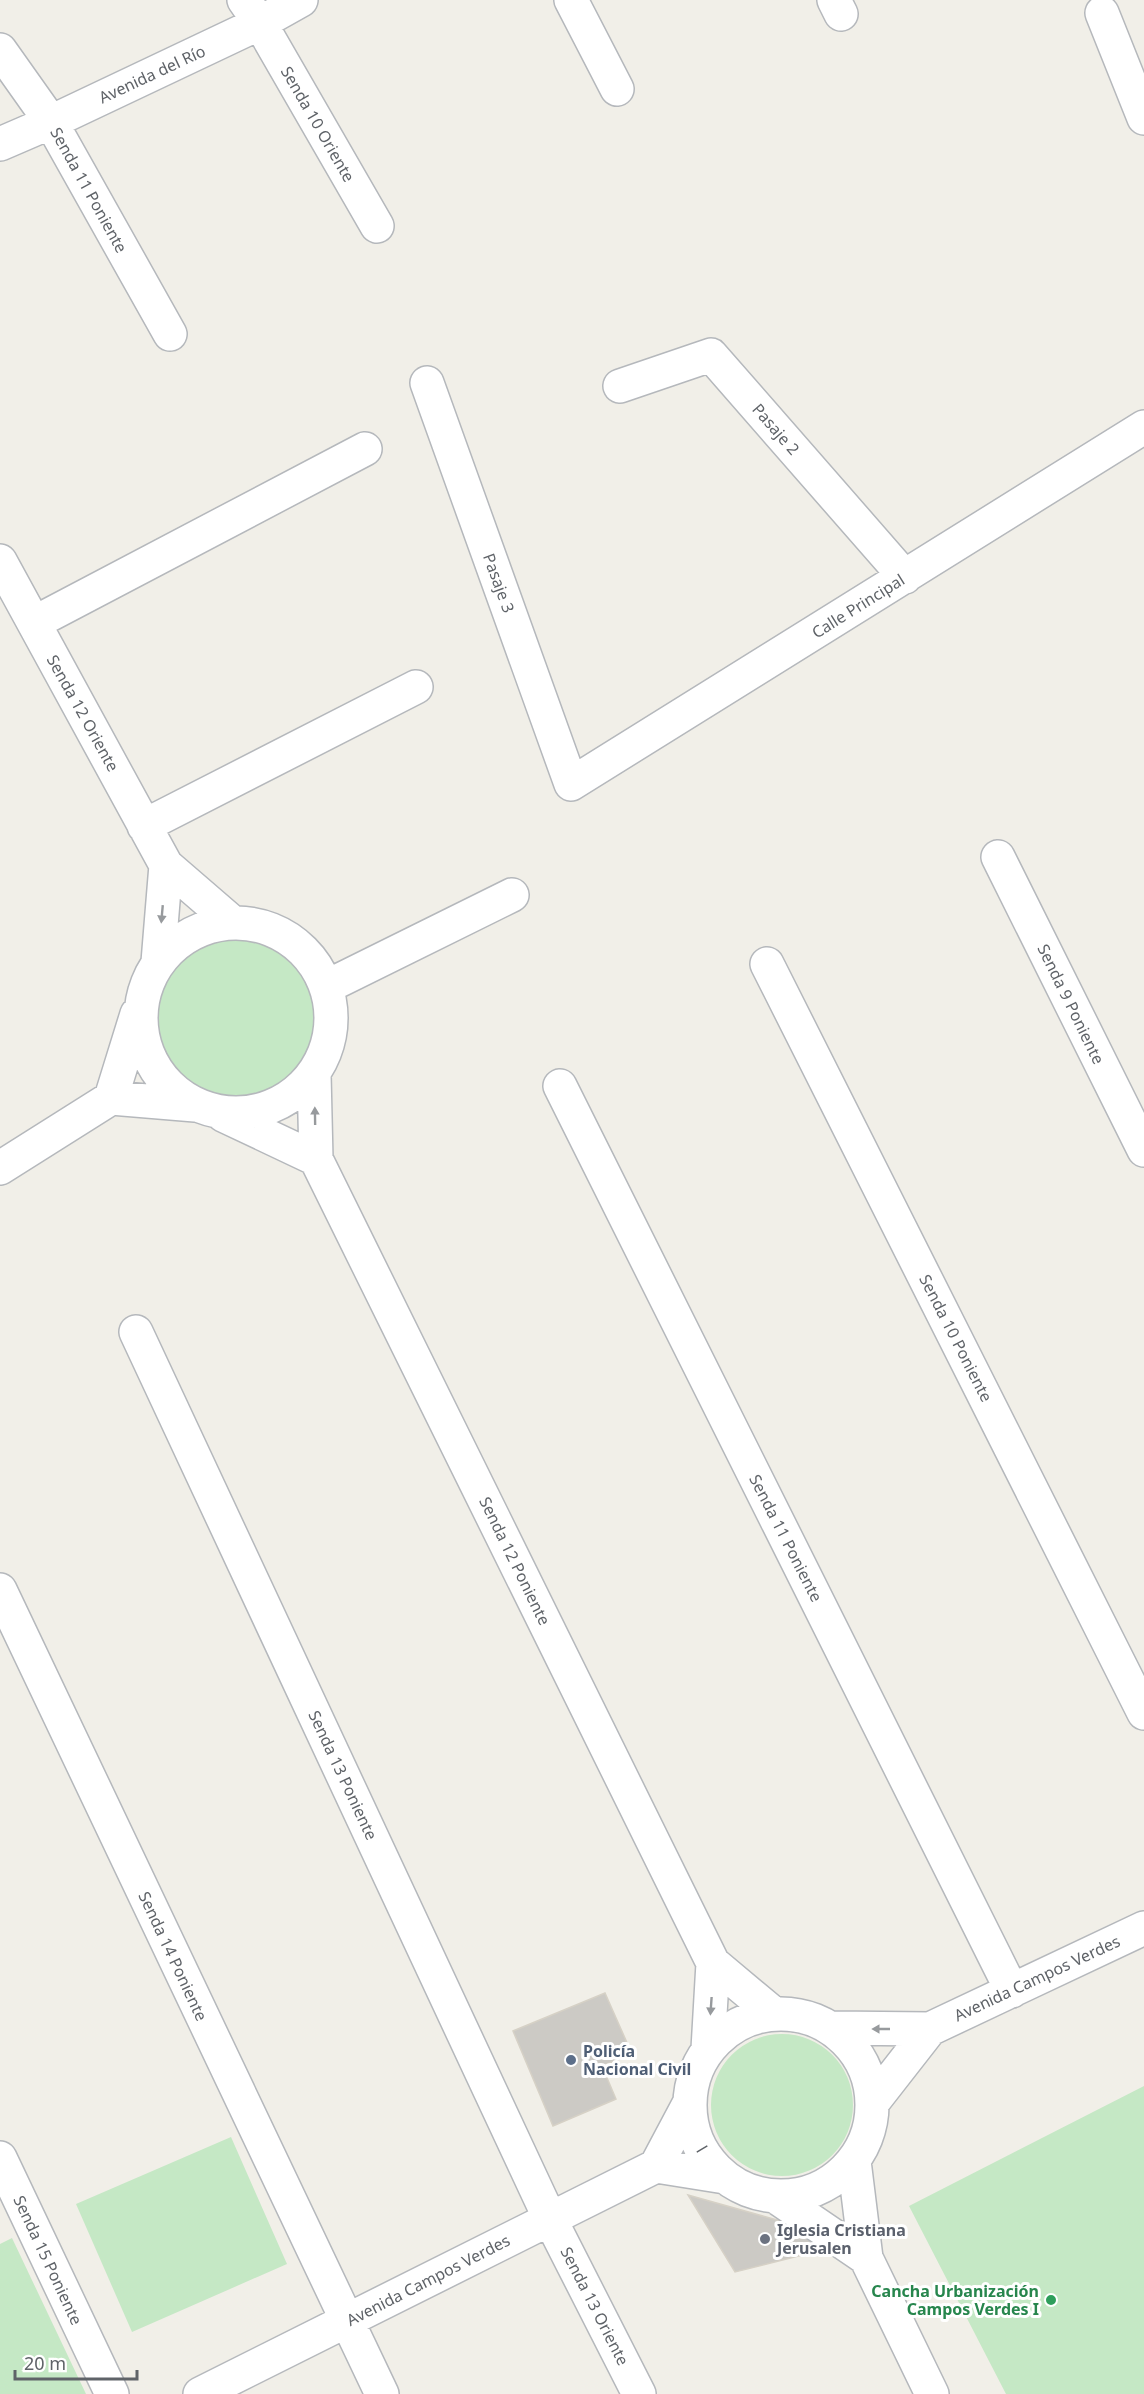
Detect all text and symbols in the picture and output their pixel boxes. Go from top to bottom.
street label: Avenida del Río [95,40,209,108]
street label: Senda 10 Oriente [276,62,360,186]
street label: Senda 11 Poniente [45,123,133,257]
street label: Pasaje 2 [747,398,805,460]
street label: Pasaje 3 [478,550,520,616]
street label: Calle Principal [807,569,909,643]
street label: Senda 12 Oriente [42,651,124,775]
one-way arrow [157,904,167,923]
street label: Senda 9 Poniente [1032,940,1110,1068]
one-way arrow [310,1107,320,1126]
street label: Senda 10 Poniente [914,1271,998,1405]
street label: Senda 11 Poniente [744,1471,828,1605]
street label: Senda 12 Poniente [474,1493,556,1629]
street label: Senda 13 Poniente [303,1707,383,1843]
street label: Senda 14 Poniente [133,1888,213,2024]
street label: Avenida Campos Verdes [950,1930,1124,2026]
one-way arrow [706,1996,715,2015]
one-way arrow [872,2024,891,2034]
place label: Policía Nacional Civil [583,2040,691,2080]
marker: Policía Nacional Civil [564,2053,578,2067]
street label: l [691,2142,713,2156]
street label: Senda 15 Poniente [8,2192,88,2328]
place label: Iglesia Cristiana Jerusalen [775,2219,906,2259]
street label: Avenida Campos Verdes [342,2229,514,2331]
marker: Iglesia Cristiana Jerusalen [758,2232,772,2246]
street label: Senda 13 Oriente [556,2243,634,2369]
place label: Cancha Urbanización Campos Verdes I [871,2280,1039,2320]
marker: Cancha Urbanización Campos Verdes I [1044,2293,1058,2307]
scale bar [15,2343,136,2381]
text: 20 m [24,2351,66,2375]

